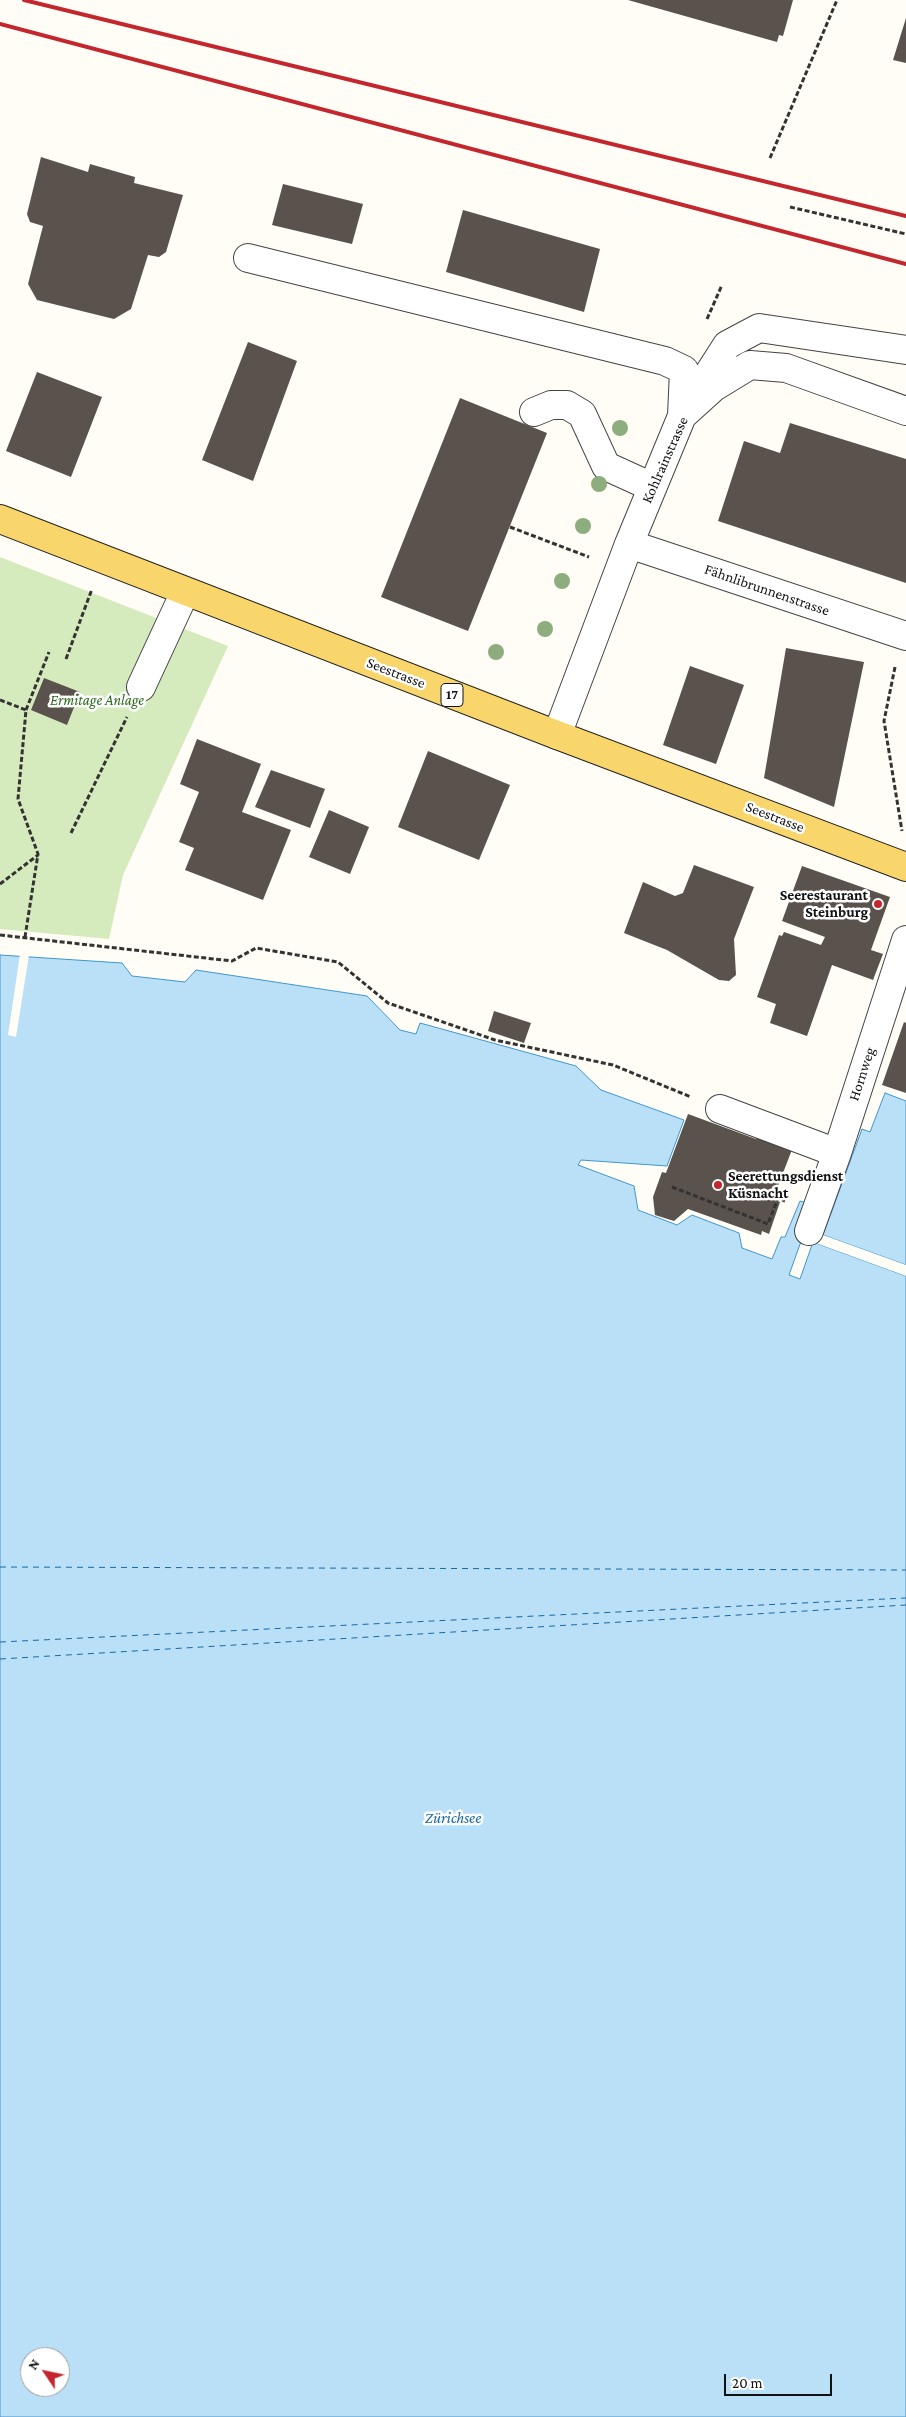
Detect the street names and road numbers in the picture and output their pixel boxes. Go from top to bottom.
street label: Kohlrainstrasse [638,414,692,506]
street label: Fähnlibrunnenstrasse [702,560,832,620]
street label: Seestrasse [364,654,428,692]
road number: 17 [441,684,463,706]
street label: Seestrasse [743,798,807,836]
street label: Hornweg [845,1045,879,1103]

